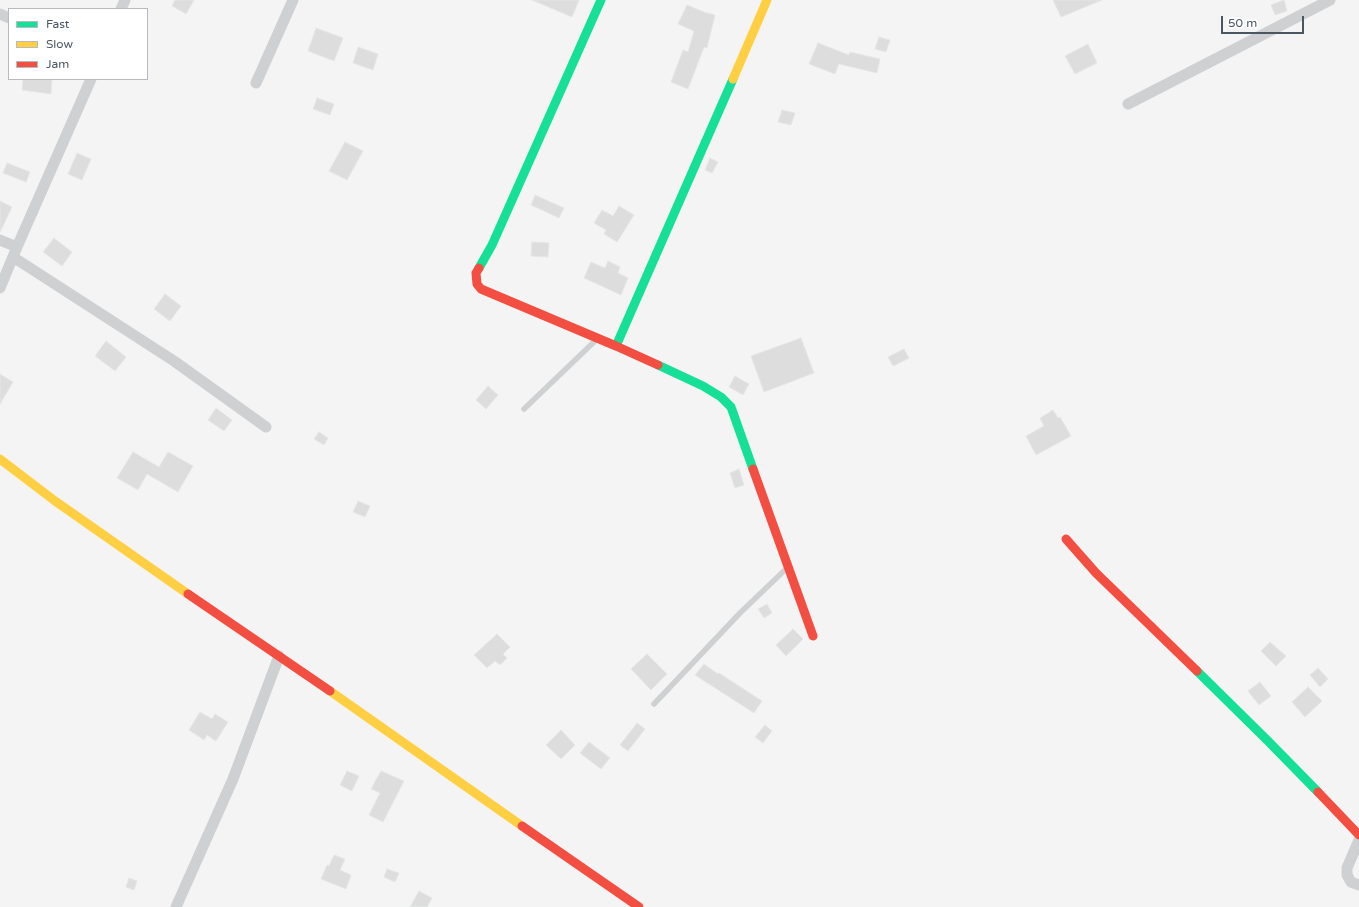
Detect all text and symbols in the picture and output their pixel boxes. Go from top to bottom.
legend [8,8,148,80]
scale bar [1223,8,1306,34]
text: 50 m [1228,16,1257,30]
text: Fast [46,17,69,31]
text: Slow [46,37,73,51]
text: Jam [46,57,69,71]

